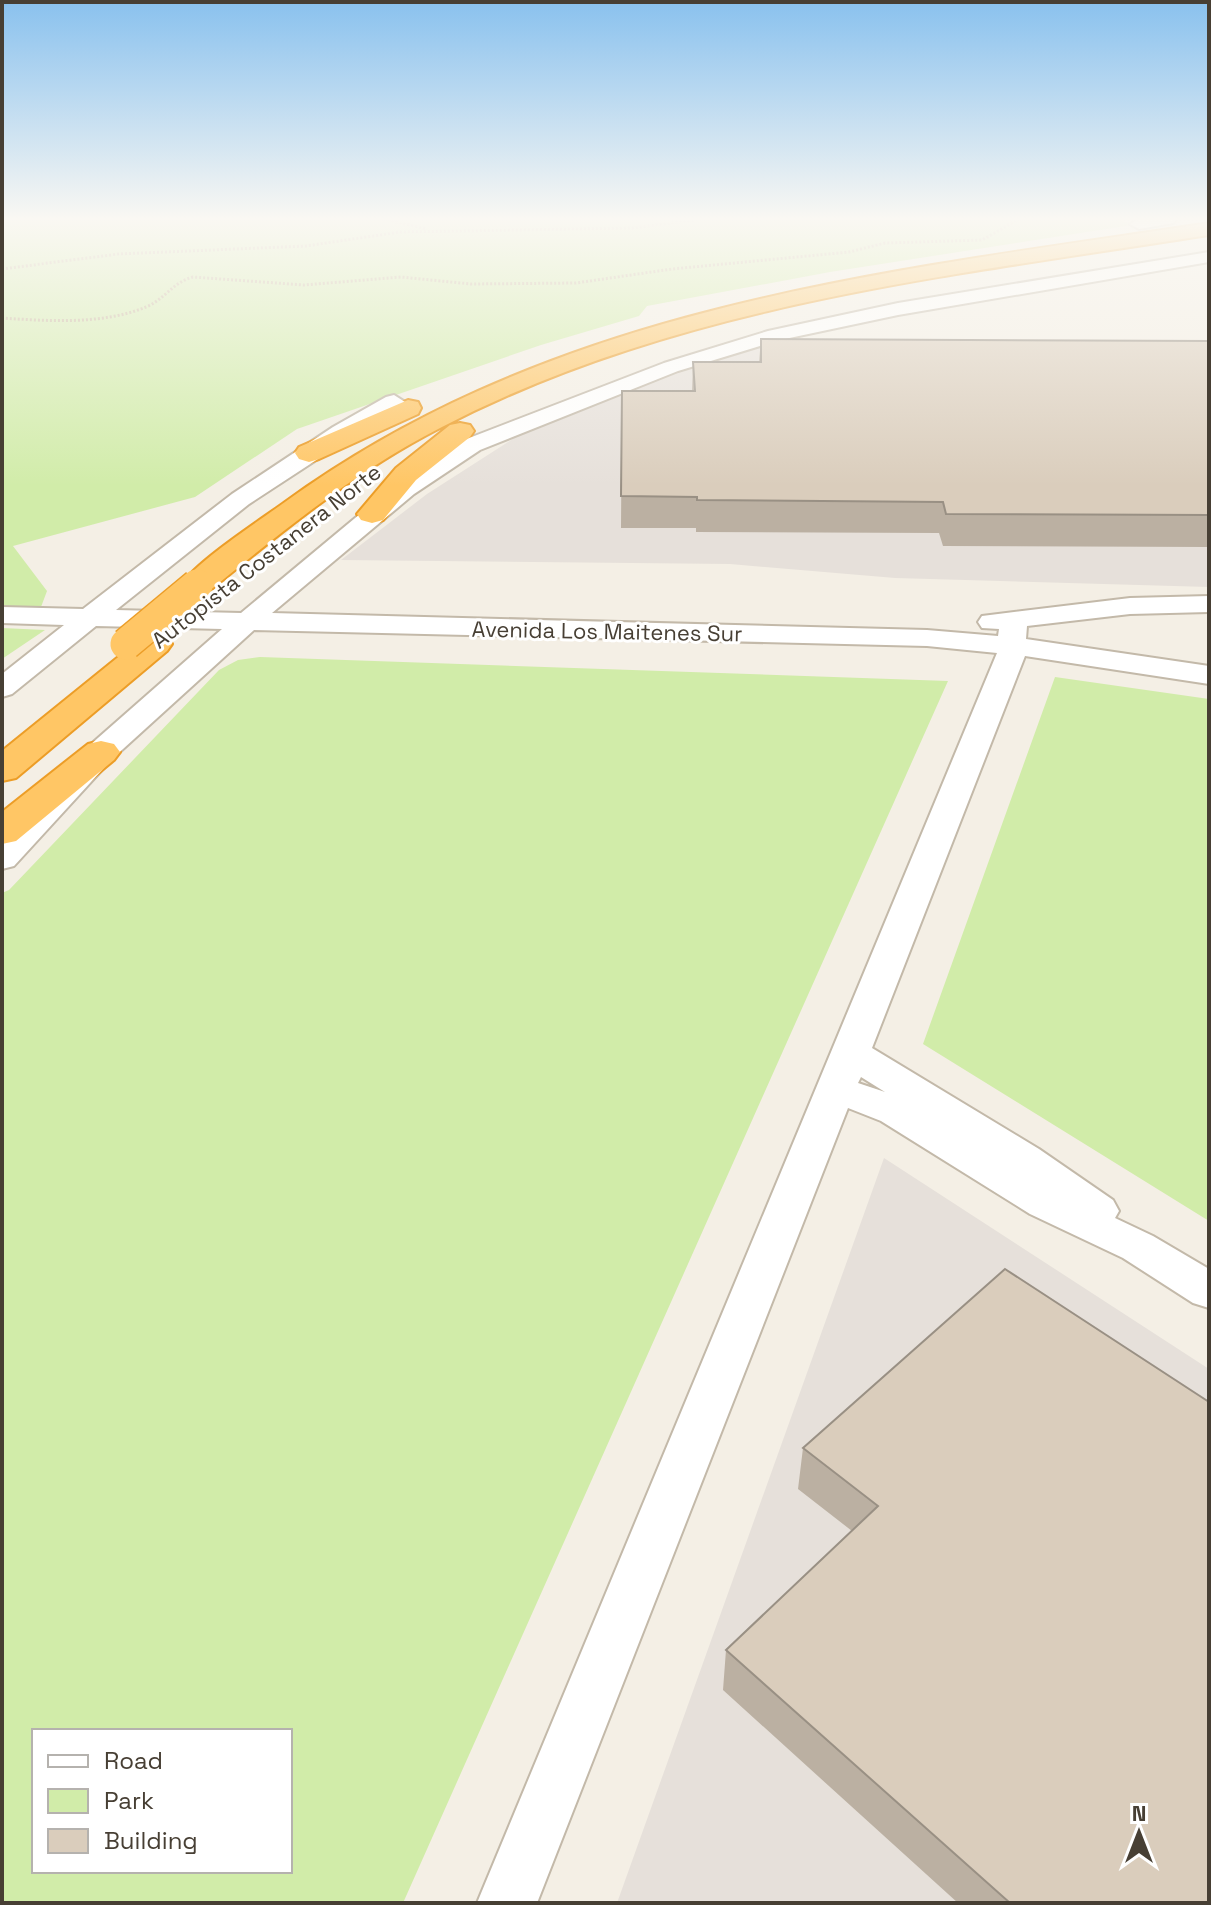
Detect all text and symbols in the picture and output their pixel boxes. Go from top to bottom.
street label: Autopista Costanera Norte [146,458,386,654]
street label: Avenida Los Maitenes Sur [471,615,743,647]
legend [32,1729,292,1873]
text: Road [104,1745,163,1776]
text: Park [104,1785,154,1816]
north arrow [1099,1793,1179,1873]
text: N [1132,1799,1146,1827]
text: Building [104,1825,198,1856]

